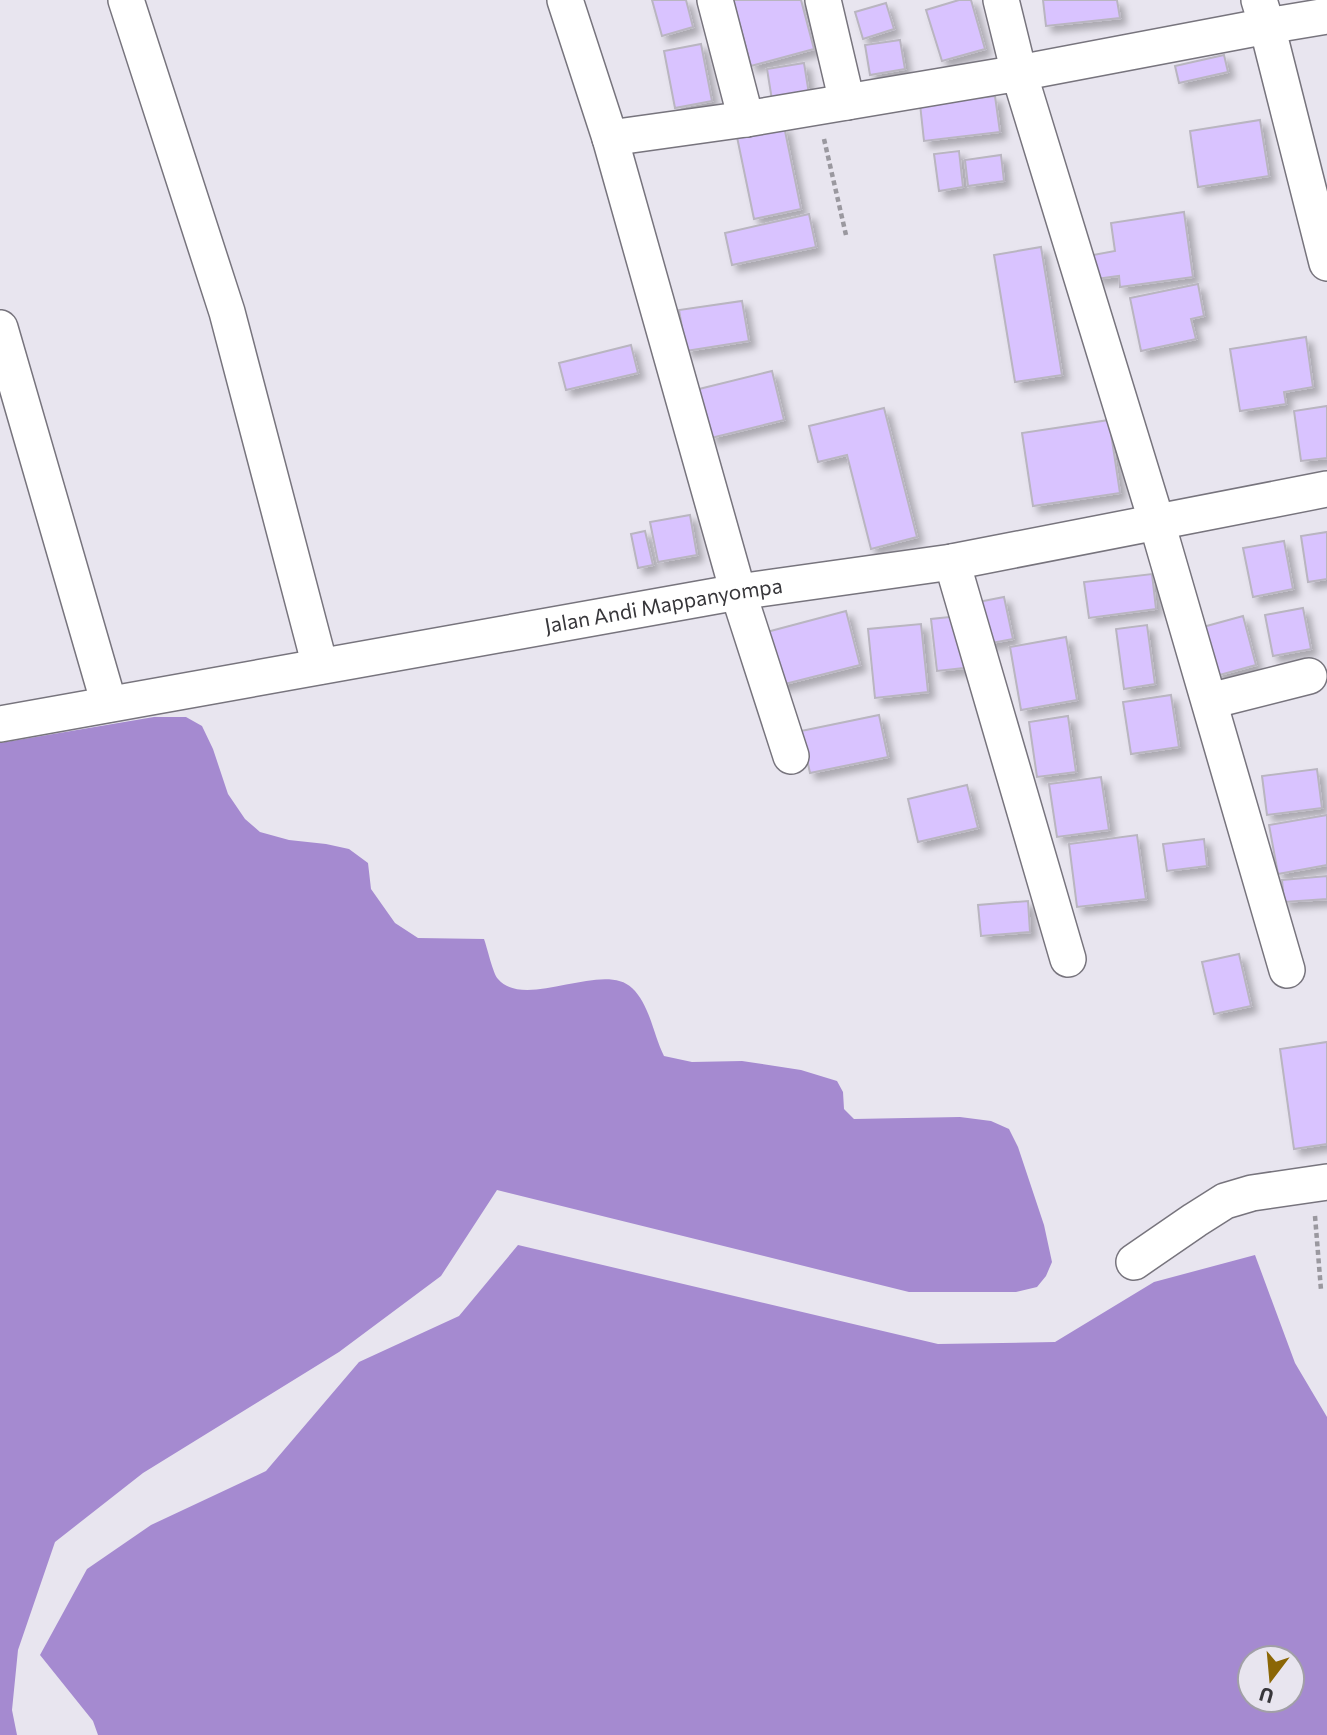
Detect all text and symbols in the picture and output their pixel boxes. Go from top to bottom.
street label: Jalan Andi Mappanyompa [542,572,784,637]
north arrow [1236,1644,1306,1714]
text: U [1256,1683,1276,1709]

